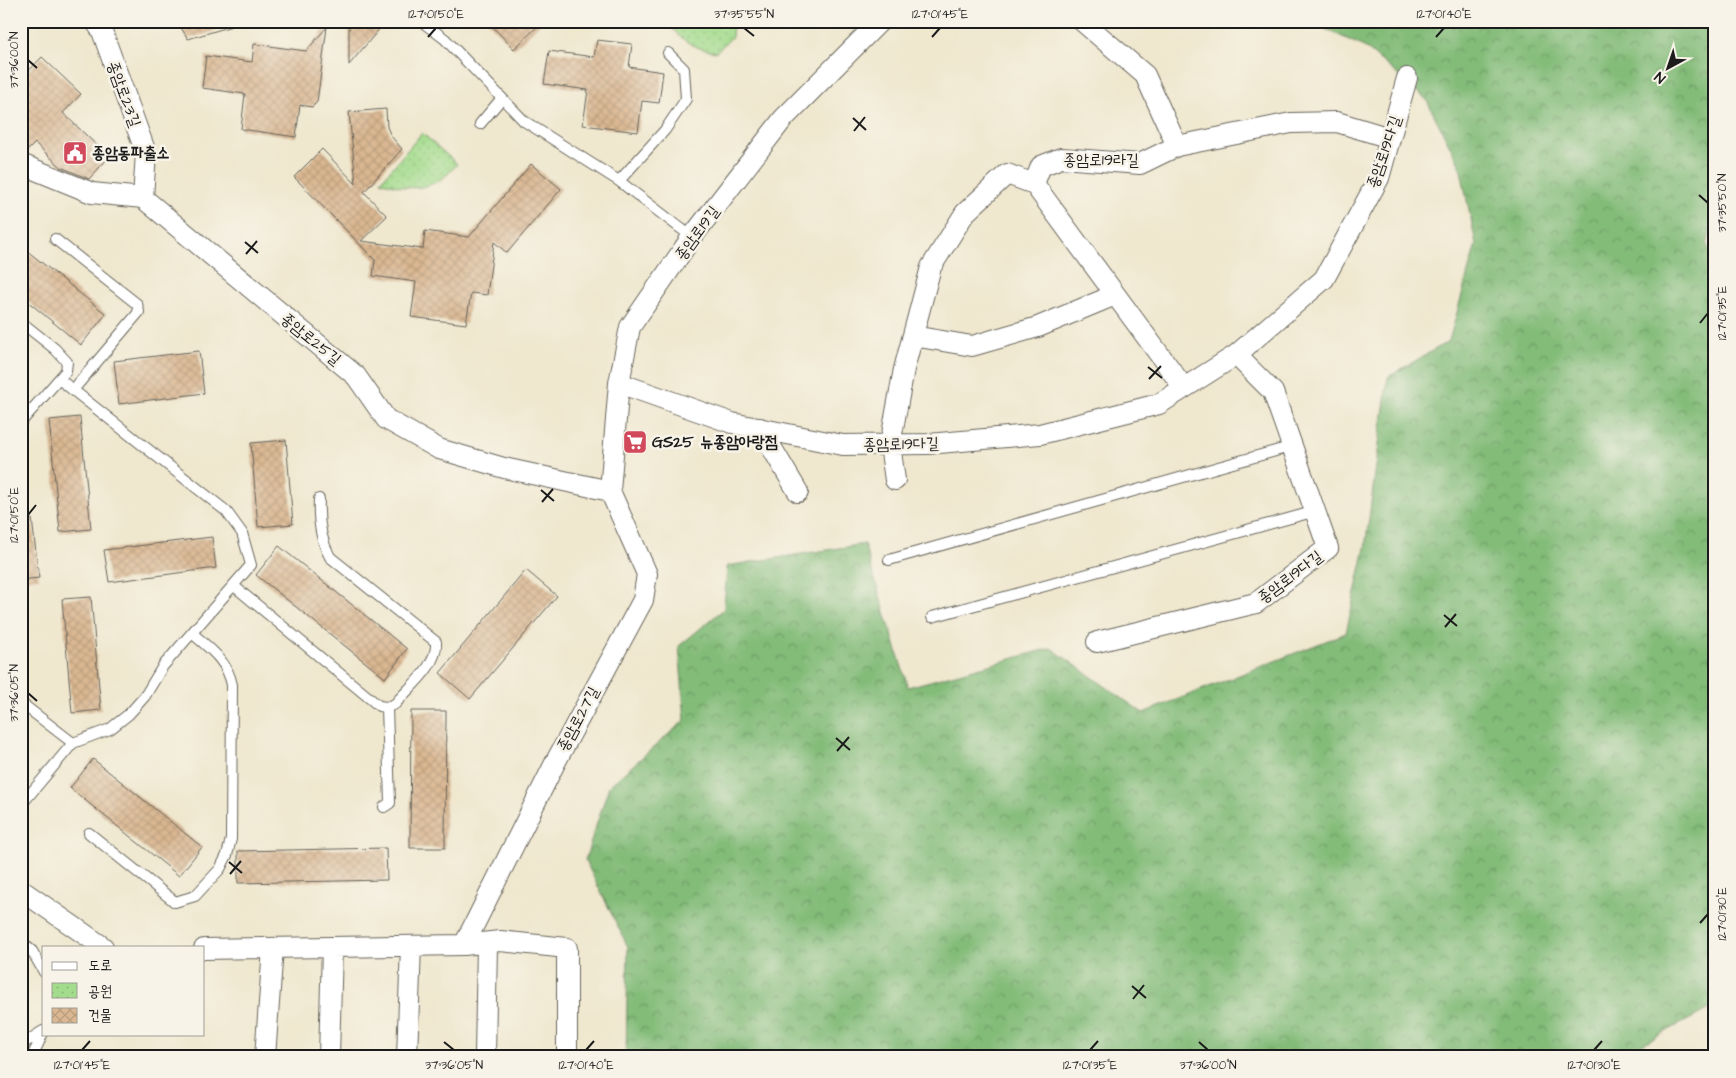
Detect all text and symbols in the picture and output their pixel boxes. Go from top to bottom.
text: 127°01'50"E [408,6,464,23]
text: 37°35'55"N [714,6,774,23]
text: 127°01'45"E [912,6,968,23]
text: 127°01'40"E [1416,6,1472,23]
text: 37°36'00"N [6,31,23,89]
north arrow [1644,42,1694,92]
street label: 종암로23길 [102,58,146,130]
text: N [1650,67,1670,88]
street label: 종암로19다길 [1361,113,1407,191]
public building icon: 종암동파출소 [62,140,88,166]
place label: 종암동파출소 [92,142,169,164]
street label: 종암로19라길 [1063,149,1139,171]
text: 37°35'50"N [1714,173,1731,233]
street label: 종암로19길 [670,201,724,265]
text: 127°01'35"E [1714,286,1731,340]
street label: 종암로25길 [276,308,346,370]
supermarket icon: GS25 뉴종암아랑점 [622,429,648,455]
place label: GS25 뉴종암아랑점 [652,431,778,453]
street label: 종암로19다길 [863,432,939,456]
text: 127°01'50"E [6,487,23,543]
street label: 종암로19다길 [1253,545,1327,609]
text: 37°36'05"N [6,663,23,722]
street label: 종암로27길 [552,683,604,755]
text: 127°01'30"E [1714,887,1731,941]
legend [42,946,205,1036]
text: 도로 [88,955,112,976]
text: 공원 [88,981,112,1002]
text: 건물 [88,1005,112,1026]
text: 127°01'45"E [54,1057,110,1074]
text: 37°36'05"N [425,1057,484,1074]
text: 127°01'40"E [558,1057,614,1074]
text: 127°01'35"E [1063,1057,1117,1074]
text: 37°36'00"N [1179,1057,1237,1074]
text: 127°01'30"E [1567,1057,1621,1074]

